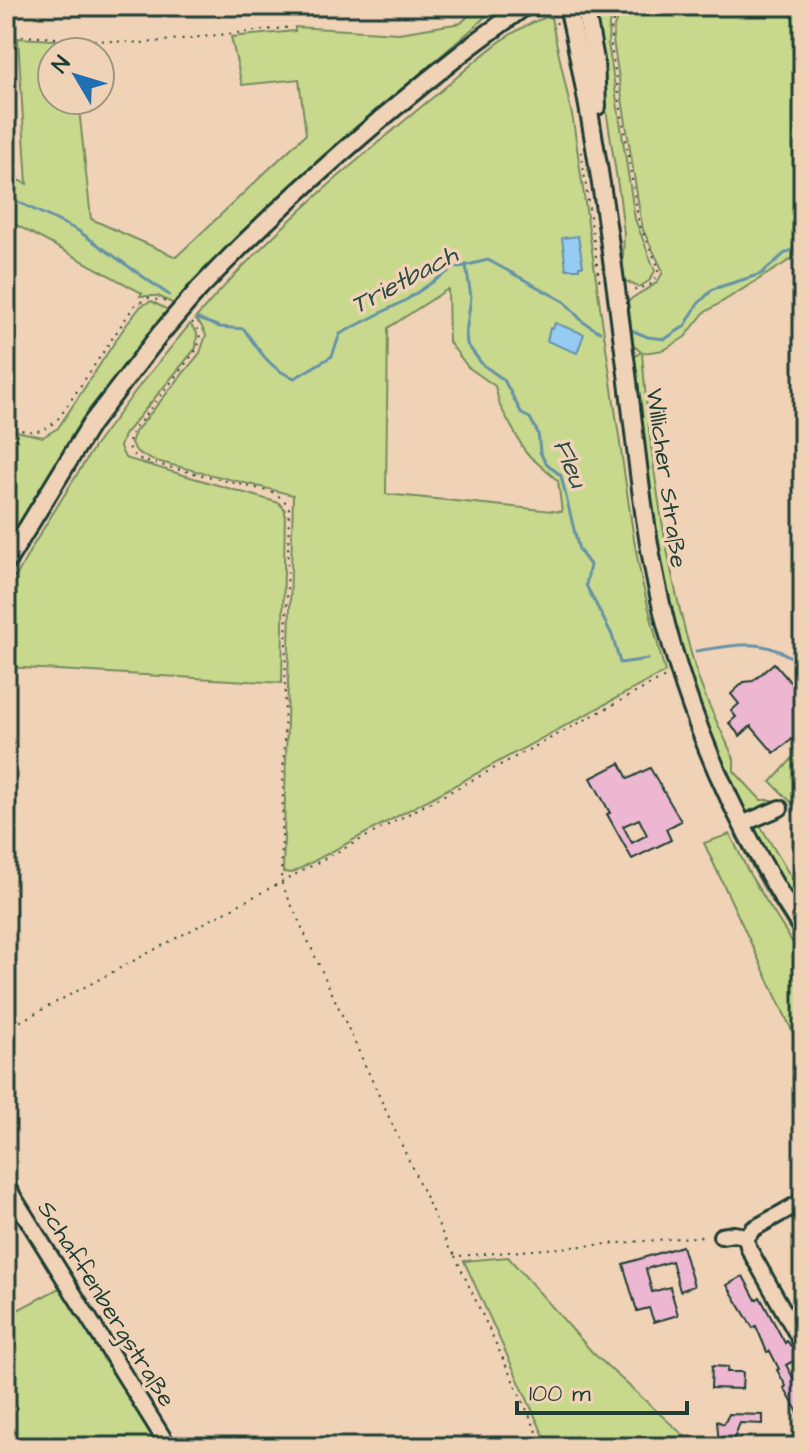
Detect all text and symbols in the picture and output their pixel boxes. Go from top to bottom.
north arrow [36,36,116,116]
text: N [45,49,78,80]
water label: Trietbach [344,236,465,323]
street label: Willicher Straße [637,386,695,570]
water label: Fleu [544,433,597,494]
street label: Schaffenbergstraße [28,1194,183,1414]
scale bar [517,1365,687,1415]
text: 100 m [529,1377,591,1411]

